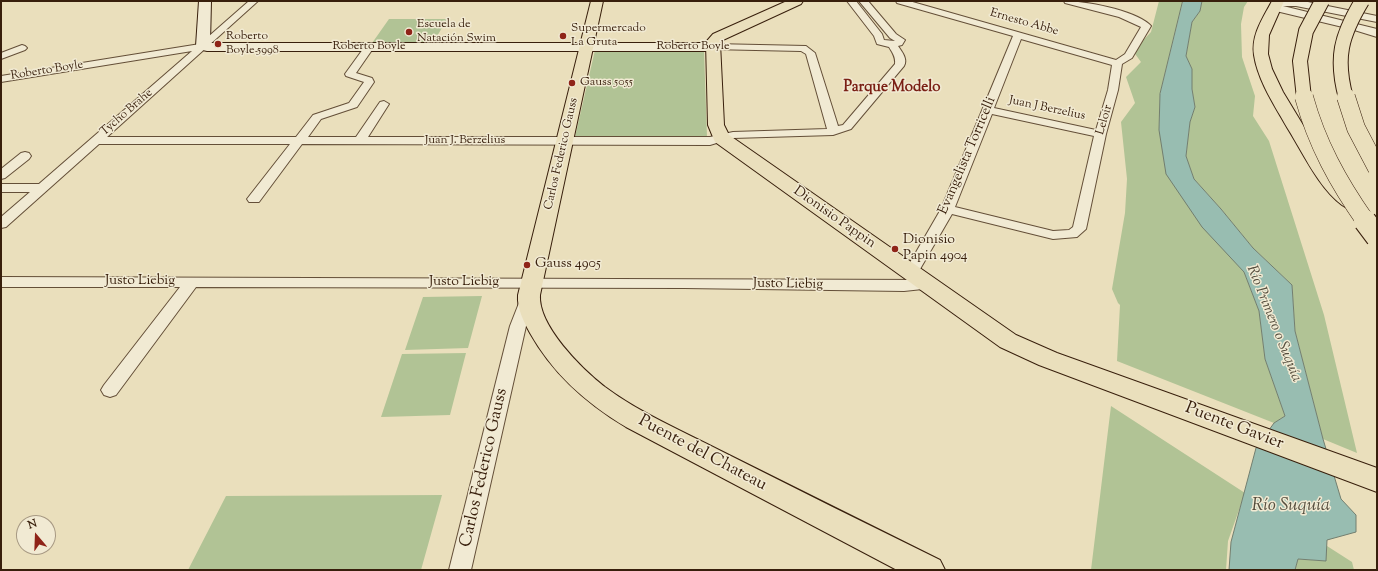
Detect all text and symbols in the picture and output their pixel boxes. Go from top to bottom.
street label: Ernesto Abbe [988,6,1060,40]
place label: Escuela de Natación Swim [417,18,496,46]
place label: Supermercado La Gruta [571,22,646,50]
marker: Escuela de Natación Swim [404,27,414,37]
place label: Roberto Boyle 5998 [226,30,279,58]
marker: Supermercado La Gruta [558,31,568,41]
marker: Roberto Boyle 5998 [213,39,223,49]
street label: Roberto Boyle [332,40,406,54]
street label: Roberto Boyle [656,40,730,54]
street label: Roberto Boyle [10,58,84,84]
place label: Gauss 5055 [580,76,633,90]
marker: Gauss 5055 [567,78,577,88]
district label: Parque Modelo [844,79,940,97]
street label: Tycho Brahe [98,86,156,140]
street label: Juan J Berzelius [1008,94,1086,124]
street label: Evangelista Torricelli [936,95,1000,217]
street label: Carlos Federico Gauss [542,97,582,211]
street label: Leloir [1094,103,1116,137]
street label: Juan J. Berzelius [425,134,505,148]
street label: Dionisio Pappin [790,183,878,253]
place label: Dionisio Papin 4904 [903,233,968,266]
marker: Dionisio Papin 4904 [890,244,900,254]
place label: Gauss 4905 [535,257,601,273]
marker: Gauss 4905 [522,260,532,270]
water label: Río Primero o Suquía [1241,263,1305,385]
street label: Justo Liebig [105,274,175,290]
street label: Justo Liebig [429,275,499,291]
street label: Justo Liebig [753,276,823,294]
street label: Carlos Federico Gauss [457,387,513,549]
street label: Puente Gavier [1182,399,1286,455]
street label: Puente del Chateau [634,412,770,496]
water label: Río Suquía [1252,496,1330,518]
north arrow [16,515,56,555]
text: N [26,516,39,534]

